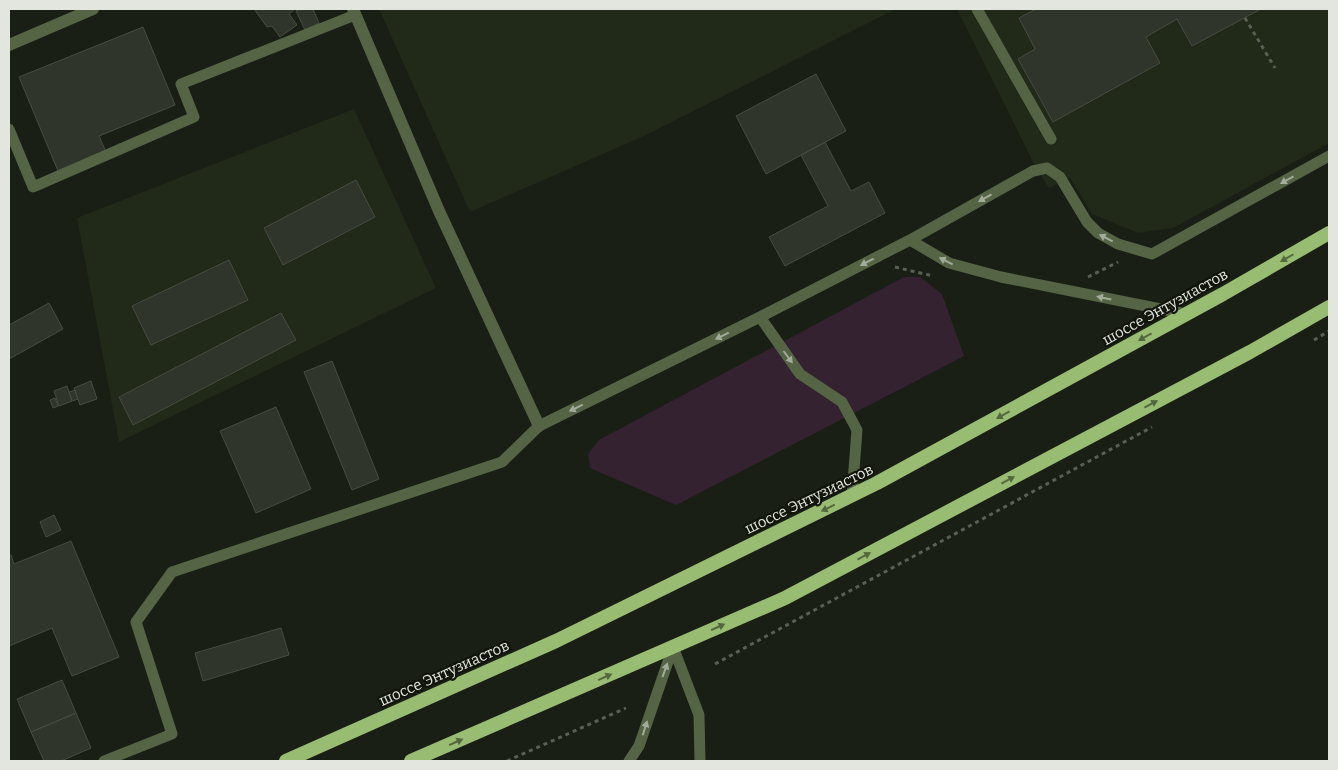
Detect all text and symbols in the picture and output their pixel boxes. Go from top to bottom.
one-way arrow [1280,175,1293,184]
one-way arrow [978,194,992,202]
one-way arrow [1099,234,1114,242]
one-way arrow [1280,253,1294,262]
one-way arrow [939,257,953,265]
one-way arrow [860,258,874,266]
street label: шоссе Энтузиастов [1099,265,1231,349]
one-way arrow [1095,293,1111,301]
one-way arrow [715,332,729,340]
one-way arrow [1138,333,1152,341]
one-way arrow [783,350,793,364]
one-way arrow [1144,400,1159,408]
one-way arrow [569,404,583,412]
one-way arrow [995,411,1010,419]
street label: шоссе Энтузиастов [742,460,876,538]
one-way arrow [1000,476,1015,484]
one-way arrow [821,504,835,512]
one-way arrow [857,552,871,560]
one-way arrow [711,623,725,631]
street label: шоссе Энтузиастов [376,636,512,710]
one-way arrow [661,662,669,677]
one-way arrow [598,672,612,680]
one-way arrow [642,721,649,736]
one-way arrow [449,737,463,745]

